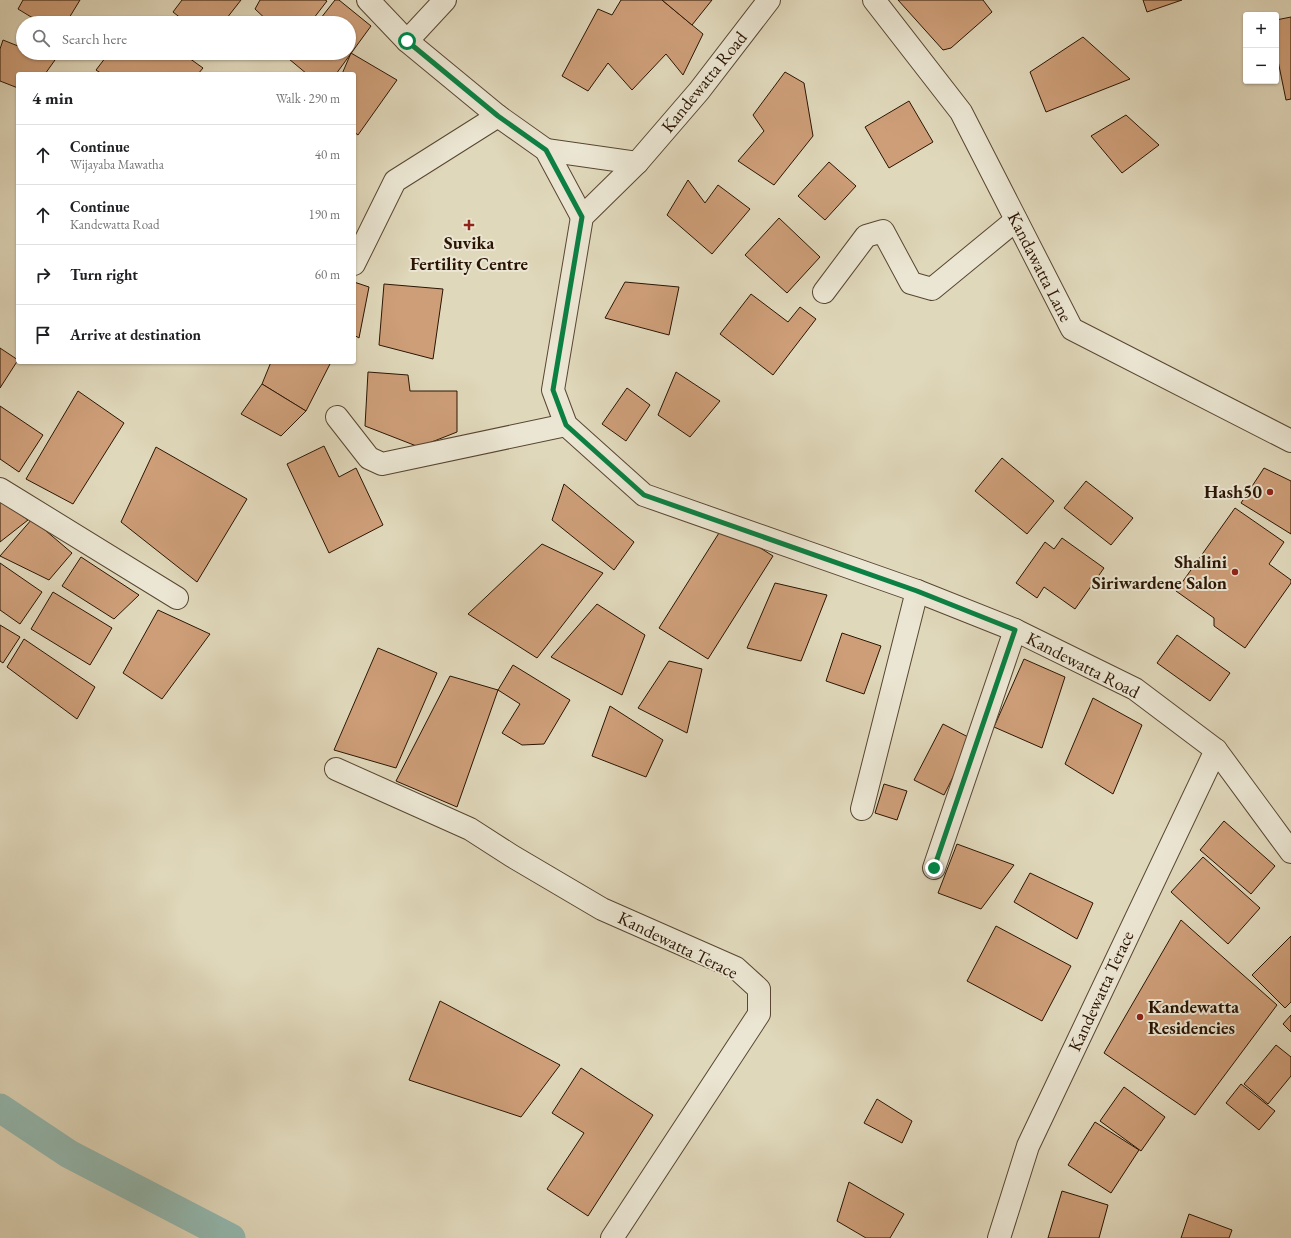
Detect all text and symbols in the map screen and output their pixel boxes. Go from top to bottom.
map controls [1243,12,1279,84]
button: + [1243,12,1279,48]
search box [16,16,356,60]
street label: Kandewatta Road [656,26,752,137]
icon: search [30,27,52,49]
text: Search here [62,29,127,48]
route start [398,32,416,50]
button: − [1243,48,1279,84]
text: 4 min [32,87,73,109]
text: Walk · 290 m [276,90,340,107]
text: Continue [70,137,130,156]
icon: ahead [32,144,54,166]
text: 40 m [315,146,340,163]
text: Wijayaba Mawatha [70,156,164,173]
text: Continue [70,197,130,216]
icon: ahead [32,204,54,226]
text: 190 m [309,206,340,223]
street label: Kandawatta Lane [1003,208,1078,326]
text: Kandewatta Road [70,216,160,233]
marker: Suvika Fertility Centre [463,219,475,231]
place label: Suvika Fertility Centre [410,231,529,275]
icon: right [32,264,54,286]
text: Turn right [70,265,138,284]
text: 60 m [315,266,340,283]
icon: arrive [32,324,54,346]
text: Arrive at destination [70,325,201,344]
place label: Hash50 [1204,480,1262,503]
marker: Hash50 [1265,487,1275,497]
place label: Shalini Siriwardene Salon [1092,550,1228,594]
marker: Shalini Siriwardene Salon [1230,567,1240,577]
street label: Kandewatta Road [1023,626,1145,703]
route end [925,859,943,877]
street label: Kandewatta Terace [614,906,742,984]
street label: Kandewatta Terace [1062,927,1139,1055]
place label: Kandewatta Residencies [1148,995,1239,1039]
marker: Kandewatta Residencies [1135,1012,1145,1022]

